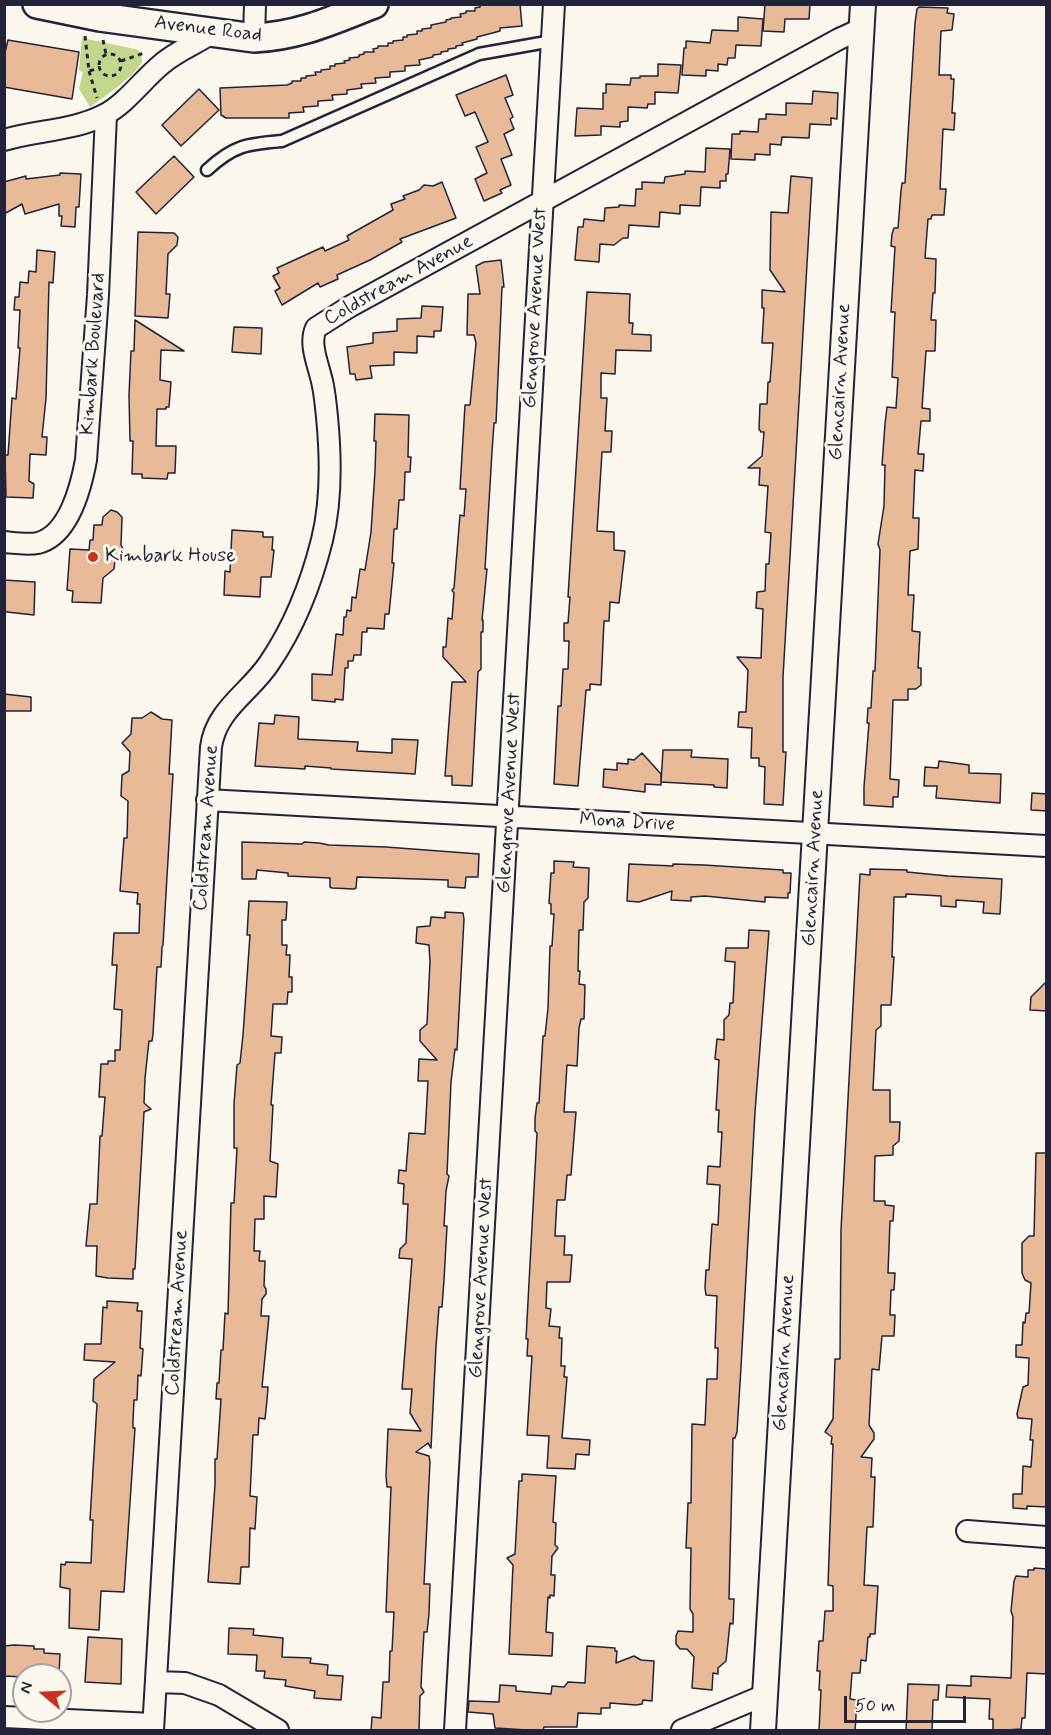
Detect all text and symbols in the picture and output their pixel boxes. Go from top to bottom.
street label: Avenue Road [153,12,263,48]
street label: Glengrove Avenue West [519,207,553,409]
street label: Coldstream Avenue [320,230,478,332]
street label: Kimbark Boulevard [76,272,112,436]
street label: Glencairn Avenue [825,303,857,461]
place label: Kimbark House [105,545,236,569]
marker: Kimbark House [86,550,100,564]
street label: Glengrove Avenue West [493,692,527,894]
street label: Coldstream Avenue [189,744,225,912]
street label: Glencairn Avenue [798,789,830,947]
street label: Mona Drive [578,809,676,837]
street label: Glengrove Avenue West [465,1177,499,1379]
street label: Coldstream Avenue [162,1229,194,1397]
street label: Glencairn Avenue [769,1274,801,1432]
north arrow [12,1663,72,1723]
text: N [15,1679,38,1696]
scale bar [847,1684,968,1722]
text: 50 m [855,1694,895,1718]

